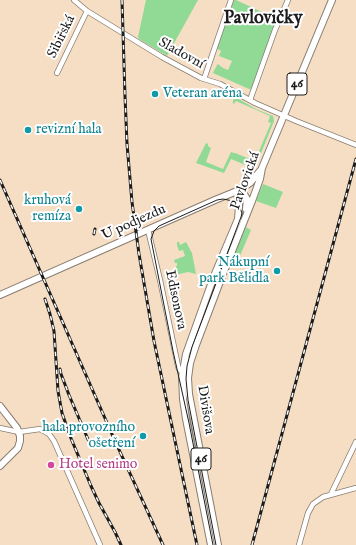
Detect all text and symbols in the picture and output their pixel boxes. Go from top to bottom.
district label: Pavlovičky [223,8,303,30]
street label: Sibiřská [44,13,80,61]
street label: Sladovní [155,35,207,73]
road number: 46 [287,73,307,95]
place label: Veteran aréna [163,86,242,102]
marker: Veteran aréna [150,89,160,99]
place label: revizní hala [36,122,102,138]
marker: revizní hala [23,125,33,135]
street label: Pavlovická [228,150,264,212]
place label: kruhová remíza [24,193,71,226]
street label: U podjezdu [99,201,169,245]
marker: kruhová remíza [74,204,84,214]
place label: Nákupní park Bělidla [199,255,269,288]
marker: Nákupní park Bělidla [272,266,282,276]
street label: Edisonova [161,269,189,331]
street label: Divišova [193,384,217,436]
place label: hala provozního ošetření [42,420,135,452]
marker: hala provozního ošetření [138,431,148,441]
road number: 46 [191,448,211,470]
place label: Hotel senimo [59,457,137,473]
marker: Hotel senimo [46,460,56,470]

